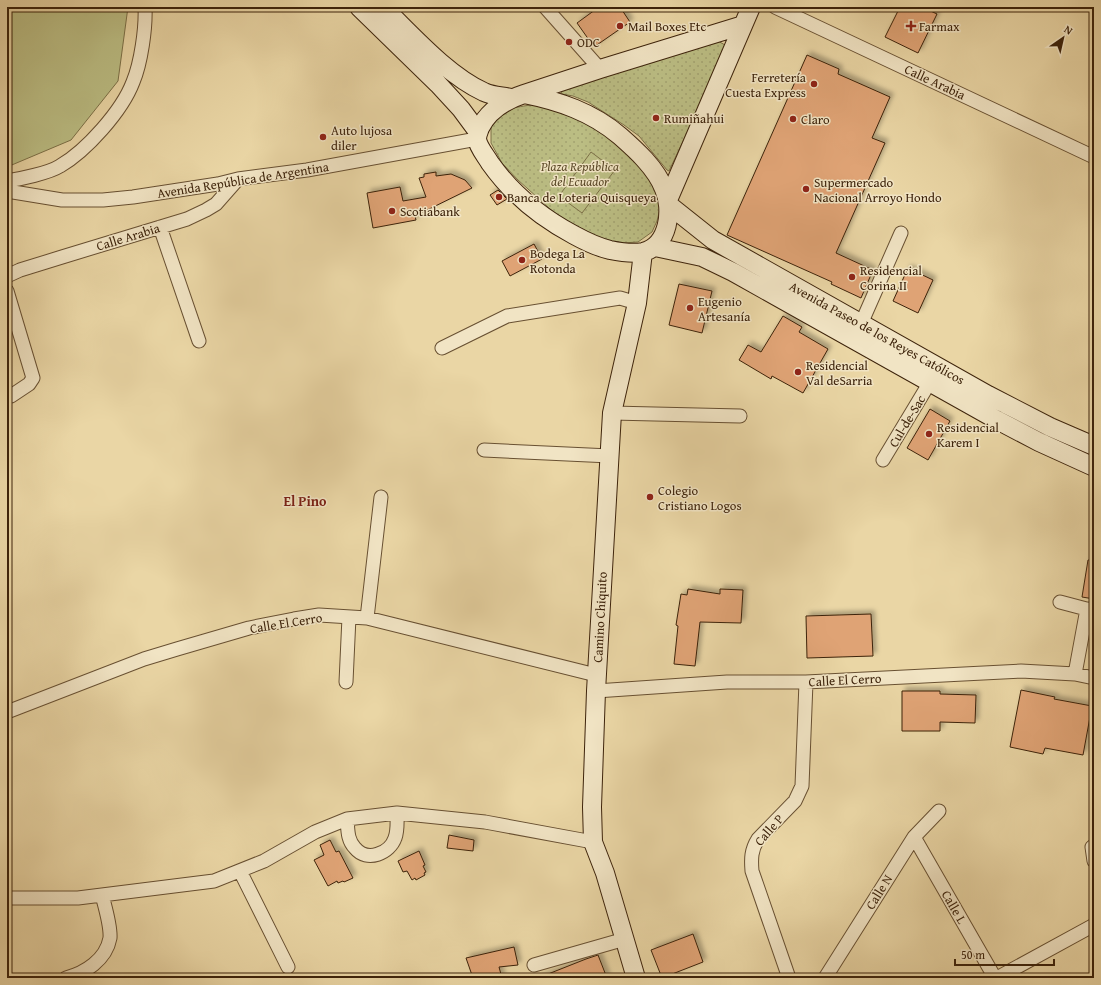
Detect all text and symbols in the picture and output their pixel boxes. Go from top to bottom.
place label: Mail Boxes Etc [628,17,706,36]
place label: Farmax [919,17,960,36]
north arrow [1043,18,1083,58]
marker: Mail Boxes Etc [615,21,625,31]
marker: Farmax [906,21,916,31]
text: N [1061,21,1077,39]
place label: ODC [577,33,600,52]
marker: ODC [564,37,574,47]
street label: Calle Arabia [901,60,969,105]
place label: Ferretería Cuesta Express [725,68,807,102]
marker: Ferretería Cuesta Express [809,79,819,89]
place label: Rumiñahui [664,109,725,128]
place label: Claro [801,110,830,129]
marker: Rumiñahui [651,113,661,123]
marker: Claro [788,114,798,124]
place label: Auto lujosa diler [331,121,393,155]
marker: Auto lujosa diler [318,132,328,142]
street label: Avenida República de Argentina [156,157,331,203]
park label: Plaza República del Ecuador [540,157,619,191]
place label: Supermercado Nacional Arroyo Hondo [814,173,942,207]
marker: Supermercado Nacional Arroyo Hondo [801,184,811,194]
place label: Banca de Loteria Quisqueya [507,188,657,207]
marker: Banca de Loteria Quisqueya [494,192,504,202]
place label: Scotiabank [400,202,460,221]
marker: Scotiabank [387,206,397,216]
street label: Calle Arabia [94,218,163,256]
place label: Bodega La Rotonda [530,244,586,278]
marker: Bodega La Rotonda [517,255,527,265]
place label: Residencial Corina II [860,261,922,295]
marker: Residencial Corina II [847,272,857,282]
street label: Avenida Paseo de los Reyes Católicos [786,277,968,389]
place label: Eugenio Artesanía [698,292,751,326]
marker: Eugenio Artesanía [685,303,695,313]
place label: Residencial Val deSarria [806,356,873,390]
marker: Residencial Val deSarria [793,367,803,377]
street label: Cul-de-Sac [884,391,930,451]
place label: Residencial Karem I [937,418,999,452]
marker: Residencial Karem I [924,429,934,439]
place label: Colegio Cristiano Logos [658,481,742,515]
district label: El Pino [283,491,327,511]
marker: Colegio Cristiano Logos [645,492,655,502]
street label: Camino Chiquito [588,571,612,663]
street label: Calle El Cerro [249,608,324,638]
street label: Calle El Cerro [808,669,882,691]
street label: Calle P [750,810,788,850]
street label: Calle N [861,870,897,913]
street label: Calle L [937,887,972,928]
scale bar [955,941,1054,967]
text: 50 m [961,946,985,963]

